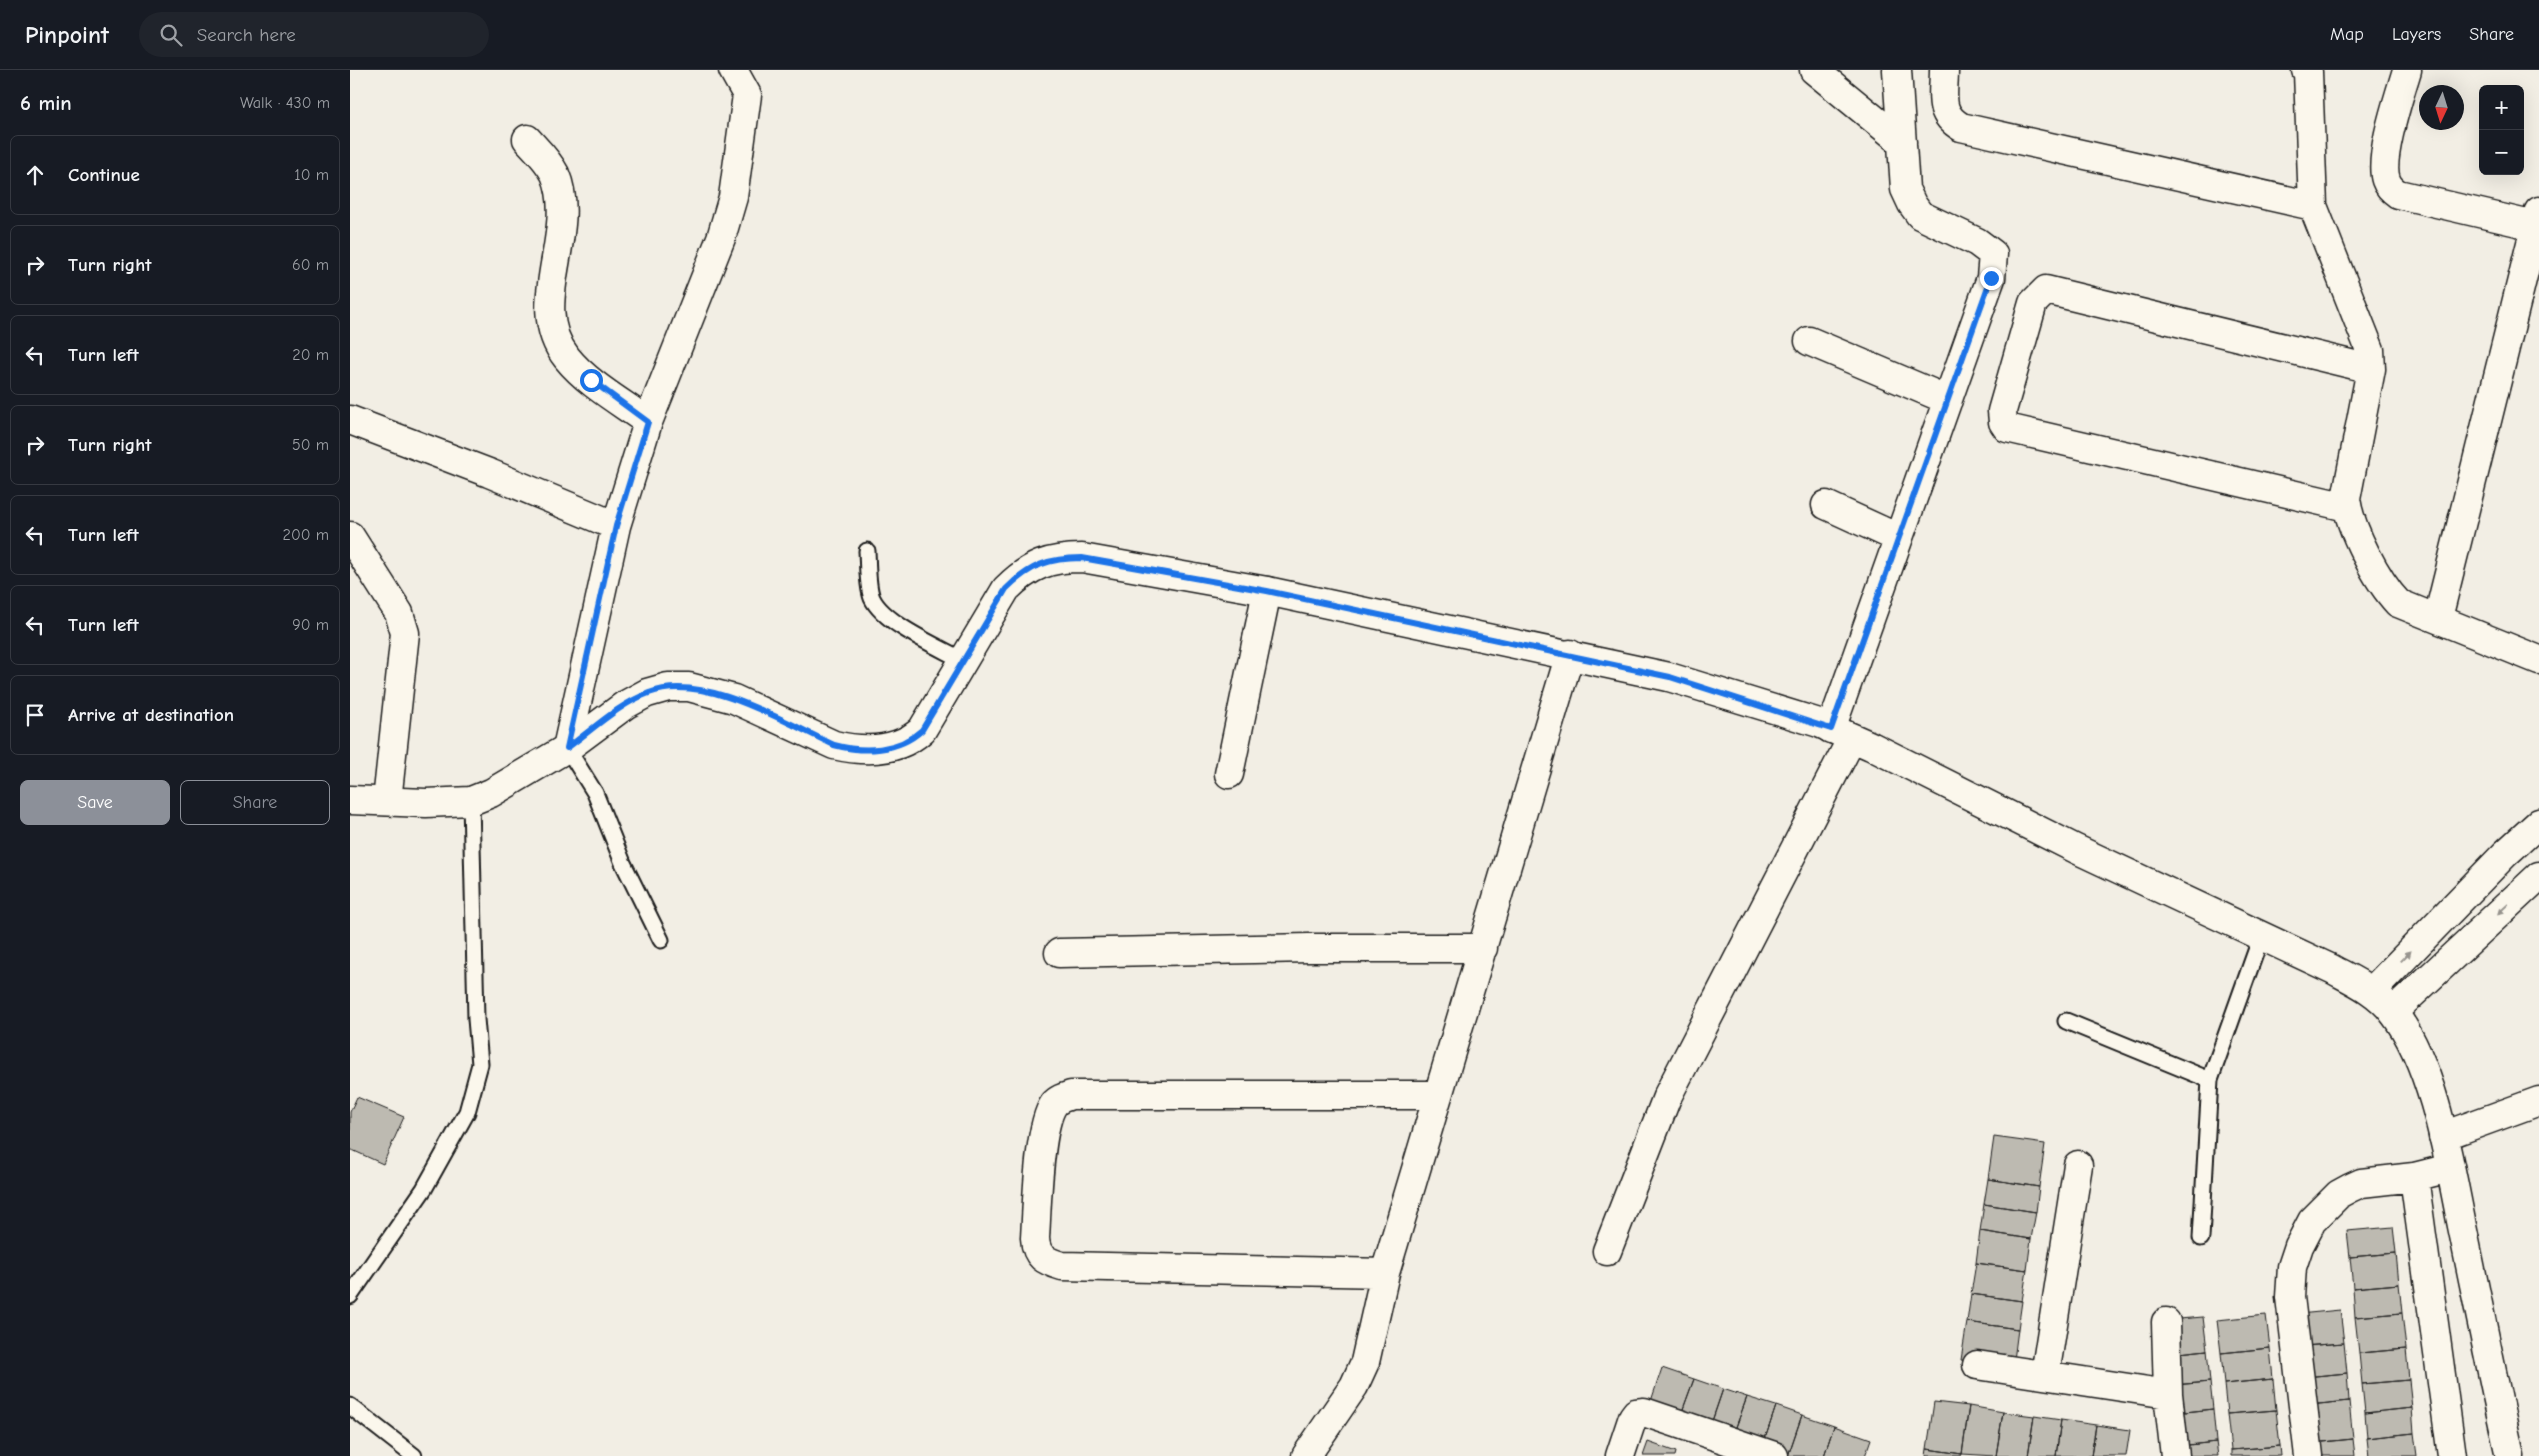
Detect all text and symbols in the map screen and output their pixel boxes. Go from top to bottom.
search box [139,12,489,57]
text: Pinpoint [25,21,109,49]
icon: search [157,21,185,49]
text: Search here [197,24,296,46]
text: Map [2330,24,2364,45]
text: Layers [2392,24,2441,45]
text: Share [2469,24,2514,45]
north arrow [2419,85,2464,130]
map controls [2479,85,2524,175]
button: + [2479,85,2524,130]
text: 6 min [20,91,72,115]
text: Walk · 430 m [240,94,330,112]
button: − [2479,130,2524,175]
icon: ahead [21,161,49,189]
text: Continue [68,164,140,186]
text: 10 m [294,166,329,184]
icon: right [21,251,49,279]
text: Turn right [68,254,152,276]
text: 60 m [292,256,329,274]
route end [1980,267,2003,290]
icon: left [21,341,49,369]
text: Turn left [68,344,139,366]
text: 20 m [292,346,329,364]
route start [580,369,603,392]
icon: right [21,431,49,459]
text: Turn right [68,434,152,456]
text: 50 m [292,436,329,454]
icon: left [21,521,49,549]
text: Turn left [68,524,139,546]
text: 200 m [283,526,329,544]
icon: left [21,611,49,639]
text: Turn left [68,614,139,636]
text: 90 m [292,616,329,634]
icon: arrive [21,701,49,729]
text: Arrive at destination [68,704,234,726]
button: Save [20,780,170,825]
button: Share [180,780,330,825]
one-way arrow [2498,903,2510,915]
one-way arrow [2400,950,2412,962]

